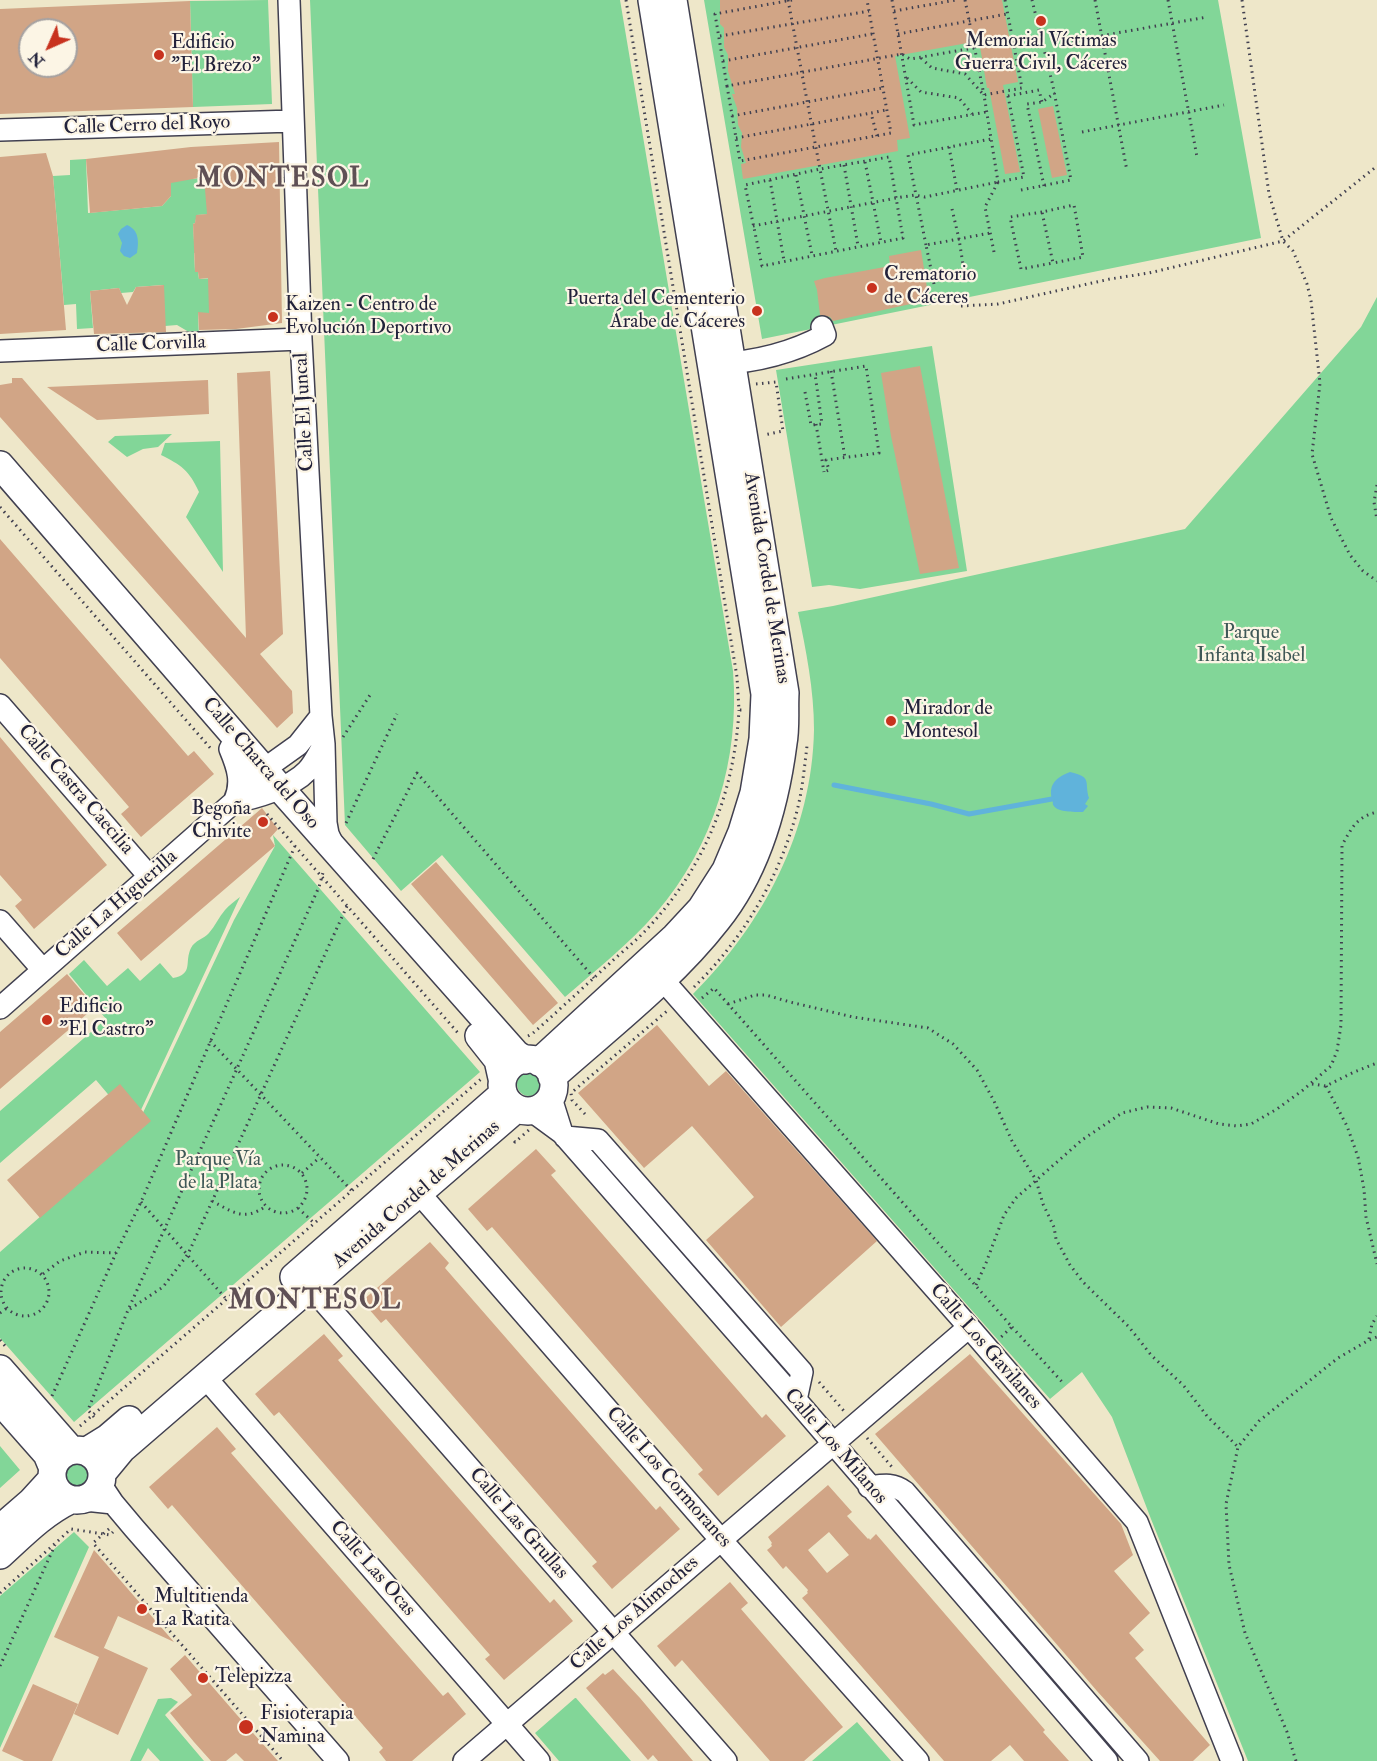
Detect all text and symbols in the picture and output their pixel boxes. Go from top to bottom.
marker: Memorial Víctimas Guerra Civil, Cáceres [1034,14,1048,28]
north arrow [18,18,78,78]
place label: Memorial Víctimas Guerra Civil, Cáceres [955,30,1127,77]
place label: Edificio "El Brezo" [171,32,260,79]
text: N [25,47,49,71]
marker: Edificio "El Brezo" [152,48,166,62]
street label: Calle Cerro del Royo [63,111,231,141]
district label: MONTESOL [196,164,370,196]
place label: Crematorio de Cáceres [884,264,976,311]
marker: Crematorio de Cáceres [865,281,879,295]
place label: Puerta del Cementerio Árabe de Cáceres [567,288,745,335]
place label: Kaizen - Centro de Evolución Deportivo [285,294,451,341]
marker: Puerta del Cementerio Árabe de Cáceres [750,304,764,318]
marker: Kaizen - Centro de Evolución Deportivo [266,310,280,324]
street label: Calle Corvilla [96,331,206,359]
street label: Calle El Juncal [290,352,320,472]
street label: Avenida Cordel de Merinas [737,470,795,686]
park label: Parque Infanta Isabel [1197,622,1305,669]
street label: Calle Charca del Oso [196,693,324,835]
place label: Mirador de Montesol [903,698,993,745]
marker: Mirador de Montesol [884,714,898,728]
street label: Calle Castra Caecilia [12,720,138,860]
place label: Begoña Chivite [192,798,251,845]
marker: Begoña Chivite [256,815,270,829]
street label: Calle La Higuerilla [51,845,183,965]
place label: Edificio "El Castro" [59,996,153,1043]
marker: Edificio "El Castro" [40,1013,54,1027]
street label: Avenida Cordel de Merinas [328,1116,506,1274]
park label: Parque Vía de la Plata [175,1149,261,1196]
street label: Calle Los Gavilanes [924,1279,1046,1415]
district label: MONTESOL [228,1286,402,1318]
street label: Calle Los Milanos [778,1384,892,1510]
street label: Calle Los Cormoranes [600,1403,736,1553]
street label: Calle Las Grullas [463,1464,573,1584]
street label: Calle Las Ocas [324,1516,420,1622]
street label: Calle Los Alimoches [566,1552,704,1676]
place label: Multitienda La Ratita [154,1586,248,1633]
marker: Multitienda La Ratita [135,1602,149,1616]
place label: Telepizza [215,1666,292,1690]
marker: Telepizza [196,1671,210,1685]
place label: Fisioterapia Namina [260,1703,353,1750]
marker: Fisioterapia Namina [237,1718,255,1736]

